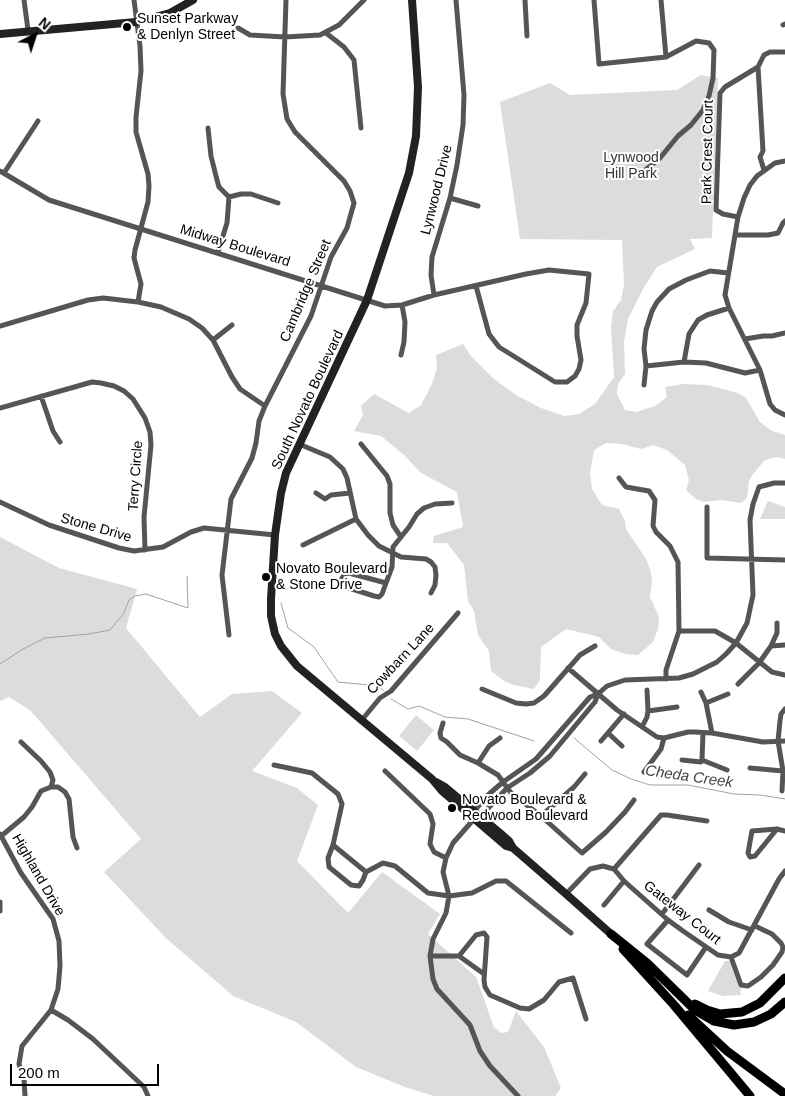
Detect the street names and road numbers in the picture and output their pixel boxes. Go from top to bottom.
street label: Park Crest Court [699,100,717,204]
street label: Lynwood Drive [418,143,456,237]
street label: Midway Boulevard [178,221,292,271]
street label: Cambridge Street [277,237,335,345]
street label: South Novato Boulevard [268,328,348,472]
street label: Terry Circle [125,440,147,512]
street label: Stone Drive [59,510,133,546]
street label: Cowbarn Lane [364,620,438,698]
street label: Highland Drive [8,831,68,919]
street label: Gateway Court [640,878,724,948]

